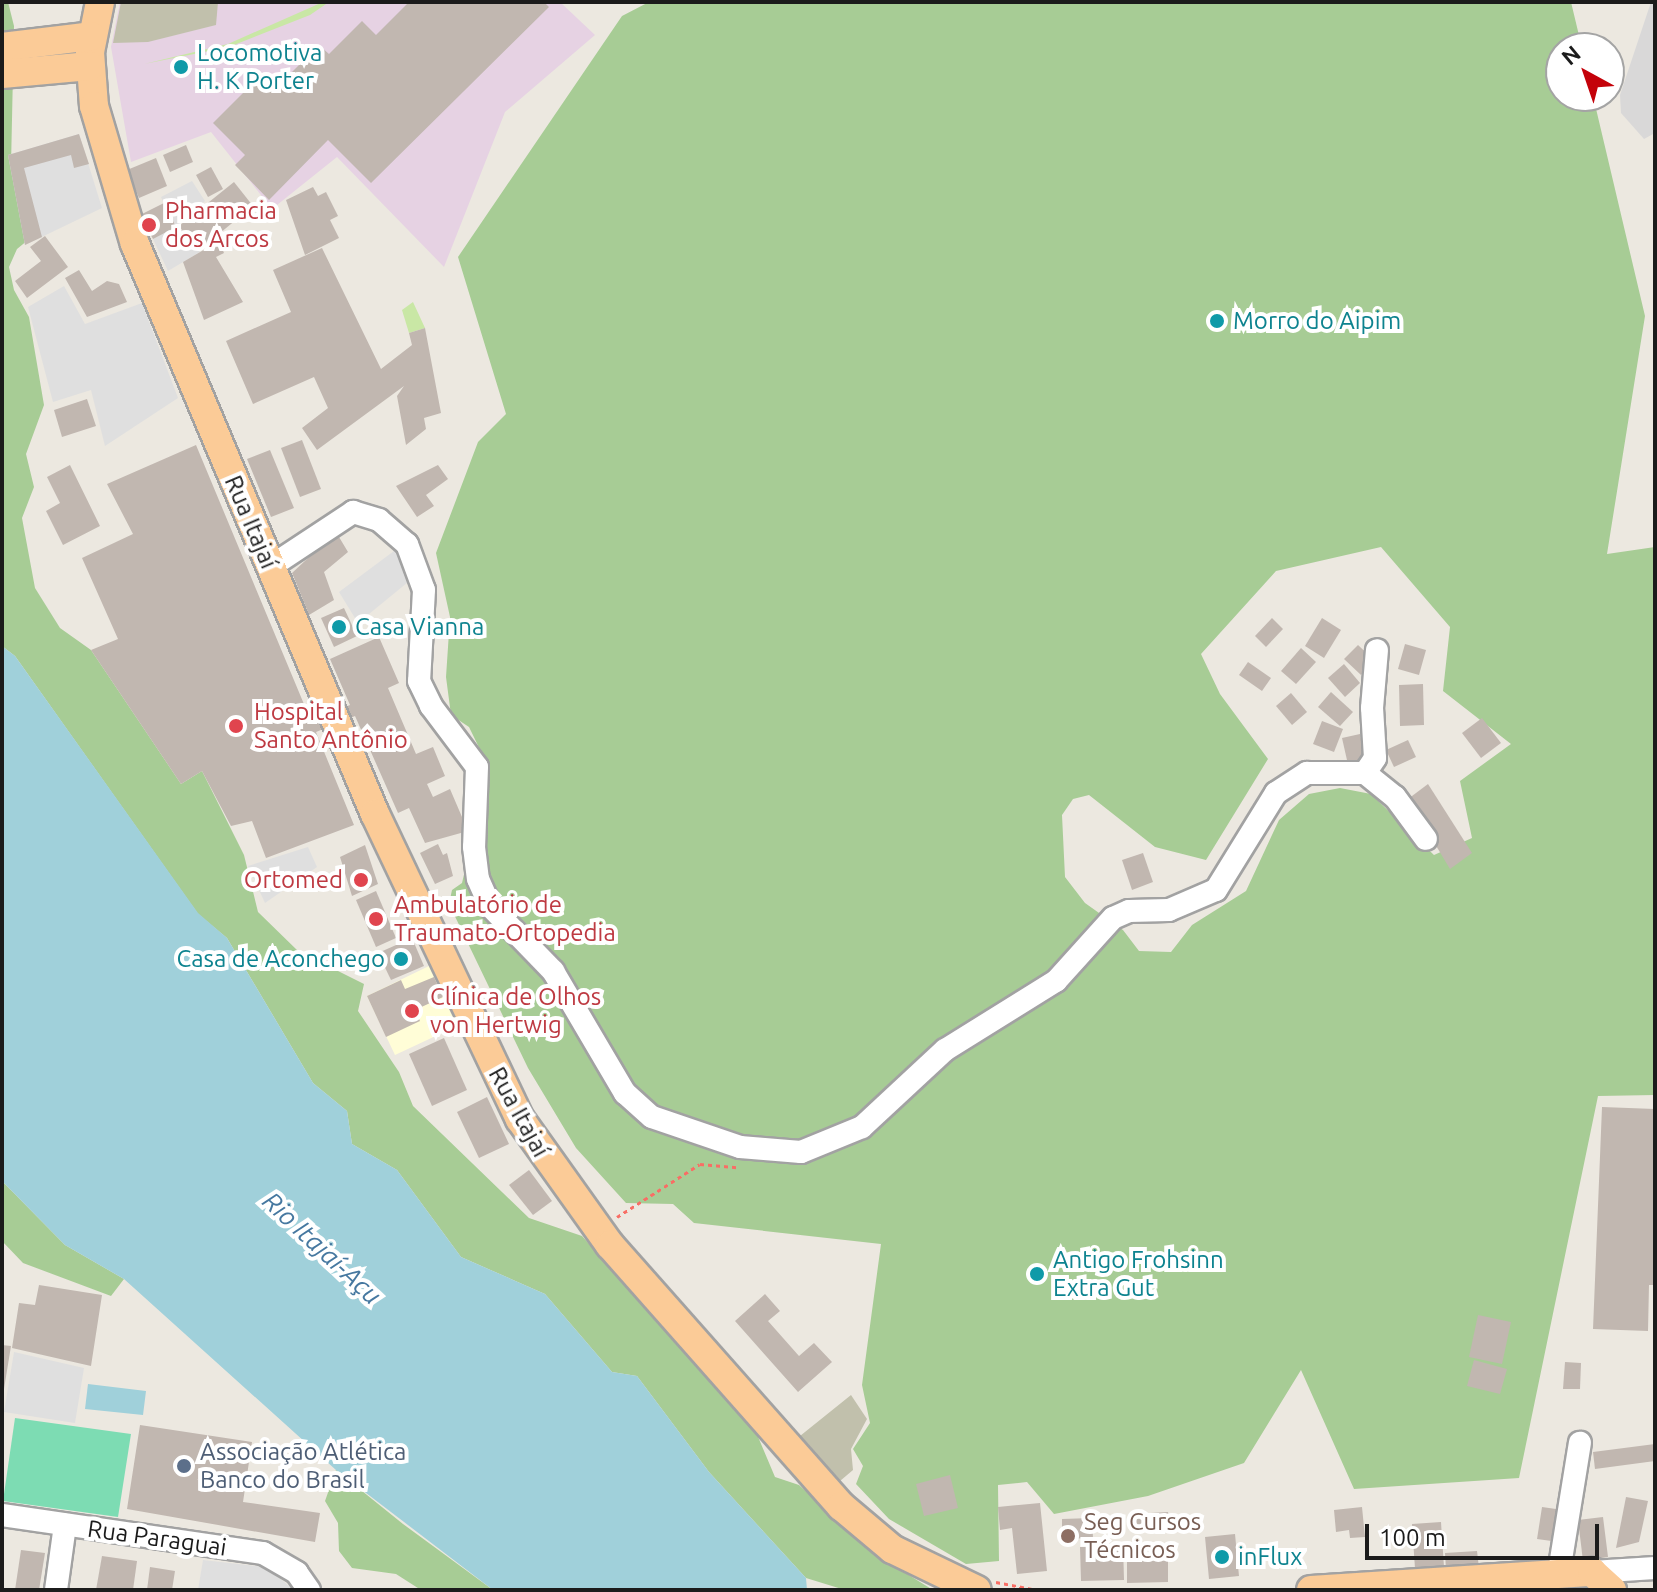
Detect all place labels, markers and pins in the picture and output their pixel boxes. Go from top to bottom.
place label: Locomotiva H. K Porter [197,39,322,95]
marker: Locomotiva H. K Porter [172,58,190,76]
place label: Pharmacia dos Arcos [165,197,277,253]
marker: Pharmacia dos Arcos [140,216,158,234]
place label: Morro do Aipim [1233,307,1401,335]
marker: Morro do Aipim [1208,312,1226,330]
place label: Casa Vianna [355,613,484,641]
marker: Casa Vianna [330,618,348,636]
place label: Hospital Santo Antônio [254,698,408,754]
marker: Hospital Santo Antônio [225,715,247,737]
place label: Ortomed [244,866,343,894]
marker: Ortomed [350,869,372,891]
place label: Ambulatório de Traumato-Ortopedia [394,891,616,947]
marker: Ambulatório de Traumato-Ortopedia [365,908,387,930]
place label: Casa de Aconchego [177,945,385,973]
marker: Casa de Aconchego [392,950,410,968]
place label: Clínica de Olhos von Hertwig [430,983,601,1039]
marker: Clínica de Olhos von Hertwig [401,1000,423,1022]
place label: Antigo Frohsinn Extra Gut [1053,1246,1224,1302]
marker: Antigo Frohsinn Extra Gut [1028,1265,1046,1283]
place label: Associação Atlética Banco do Brasil [200,1438,406,1494]
marker: Associação Atlética Banco do Brasil [175,1457,193,1475]
place label: Seg Cursos Técnicos [1084,1508,1201,1564]
marker: Seg Cursos Técnicos [1059,1527,1077,1545]
place label: inFlux [1238,1543,1302,1571]
marker: inFlux [1213,1548,1231,1566]

